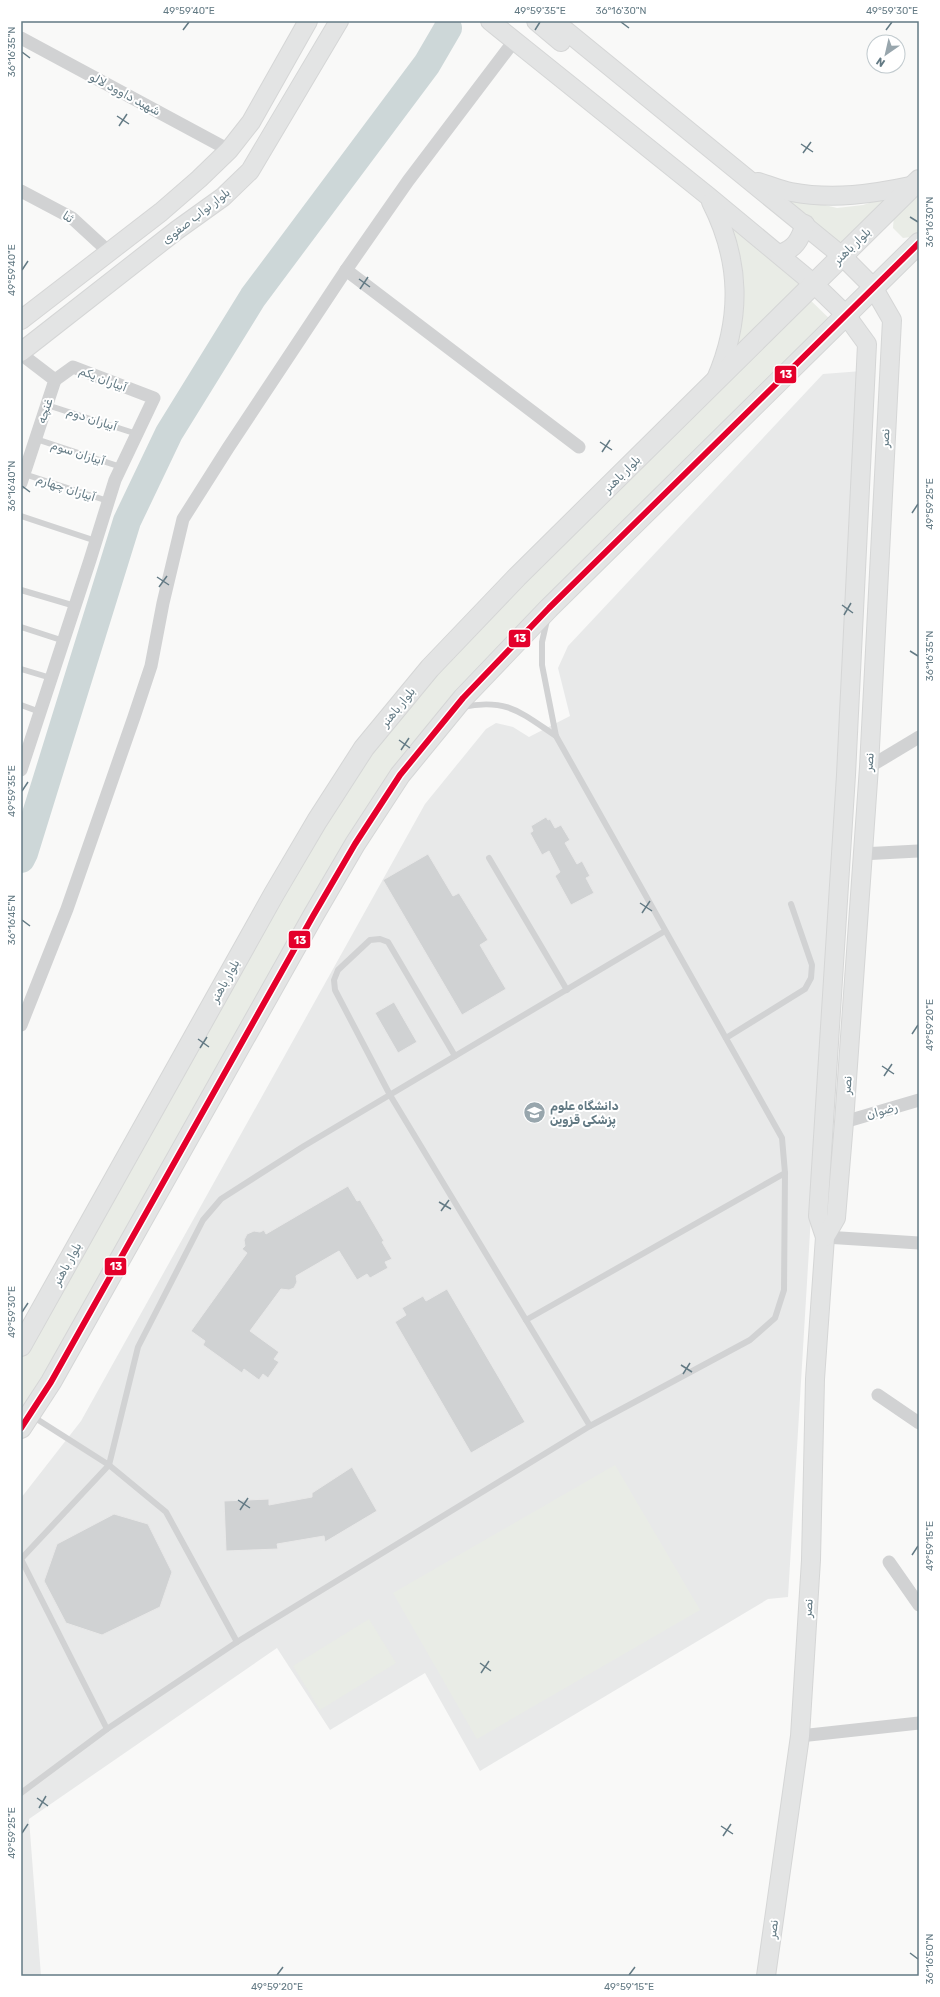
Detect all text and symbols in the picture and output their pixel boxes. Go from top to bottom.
text: 49°59'40"E [163,5,215,17]
text: 49°59'35"E [514,5,566,17]
text: 36°16'30"N [595,5,647,17]
text: 49°59'30"E [866,5,918,17]
text: 36°16'35"N [6,27,18,77]
north arrow [866,34,906,74]
text: N [874,54,888,69]
street label: شهید داوود لالو [87,69,163,119]
street label: بلوار نواب صفوی [159,185,233,248]
text: 36°16'30"N [924,196,936,248]
street label: ثنا [60,208,76,226]
street label: بلوار باهنر [830,225,874,269]
text: 49°59'40"E [6,244,18,296]
street label: آبیاران یکم [77,363,129,396]
line badge: 13 [774,365,797,384]
text: 13 [780,368,792,381]
street label: غنچه [34,396,56,425]
street label: آبیاران دوم [64,404,119,436]
street label: نصر [877,428,893,449]
street label: آبیاران سوم [49,438,107,470]
street label: بلوار باهنر [600,452,644,497]
text: 36°16'40"N [6,461,18,511]
street label: آبیاران چهارم [34,472,98,506]
text: 49°59'25"E [924,478,936,530]
line badge: 13 [508,629,531,648]
text: 36°16'35"N [924,631,936,681]
text: 13 [514,632,526,645]
street label: بلوار باهنر [377,684,419,731]
street label: نصر [861,752,878,773]
text: 49°59'35"E [6,765,18,817]
text: 36°16'45"N [6,895,18,945]
line badge: 13 [288,930,311,949]
text: 13 [294,934,306,947]
street label: بلوار باهنر [207,957,243,1006]
text: 49°59'20"E [924,999,936,1051]
street label: نصر [839,1075,856,1096]
place label: دانشگاه علوم پزشکی قزوین [550,1099,619,1129]
school or university icon: دانشگاه علوم پزشکی قزوین [522,1100,548,1126]
street label: رضوان [865,1100,900,1123]
street label: بلوار باهنر [49,1240,85,1289]
line badge: 13 [104,1257,127,1276]
text: 13 [110,1260,122,1273]
text: 49°59'30"E [6,1286,18,1338]
text: 49°59'15"E [924,1521,936,1571]
street label: نصر [800,1598,817,1619]
text: 49°59'25"E [6,1807,18,1859]
street label: نصر [765,1919,782,1940]
text: 36°16'50"N [924,1933,936,1985]
text: 49°59'20"E [251,1981,303,1993]
text: 49°59'15"E [604,1981,654,1993]

